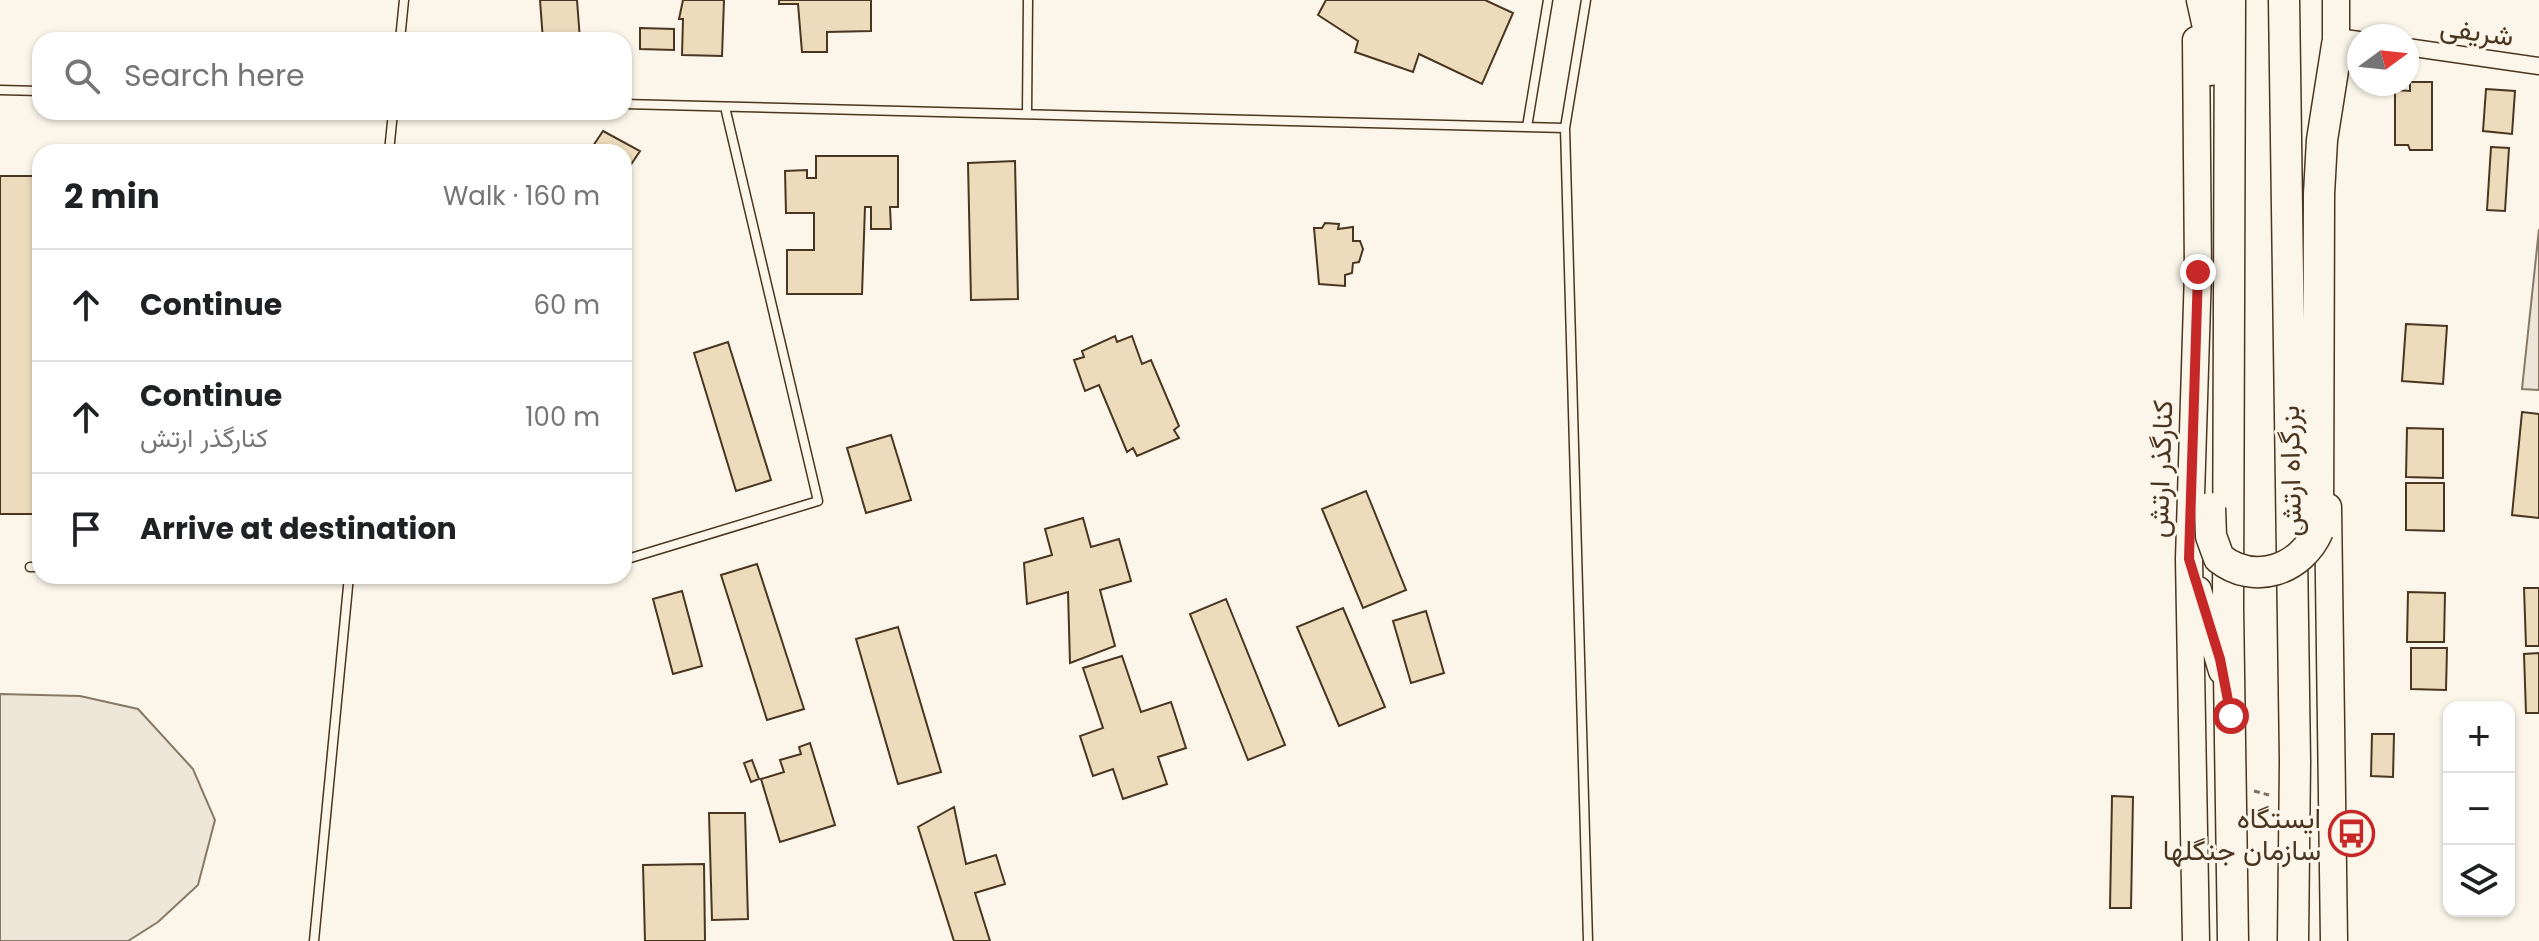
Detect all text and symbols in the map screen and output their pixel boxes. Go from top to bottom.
street label: شریفی [2438,7,2516,56]
north arrow [2347,24,2419,96]
search box [32,32,632,120]
icon: search [60,54,104,98]
text: Search here [124,54,305,97]
text: 2 min [64,172,160,220]
text: Walk · 160 m [443,178,600,214]
route end [2180,254,2216,290]
icon: ahead [64,283,108,327]
text: Continue [140,283,282,326]
text: 60 m [533,287,600,323]
text: Continue [140,374,282,417]
icon: ahead [64,395,108,439]
text: 100 m [525,399,600,435]
street label: کنارگذر ارتش [2139,399,2182,539]
street label: بزرگراه ارتش [2270,405,2311,537]
text: کنارگذر ارتش [140,420,268,456]
icon: arrive [64,507,108,551]
text: Arrive at destination [140,507,457,550]
route start [2213,698,2249,734]
map controls [2443,701,2515,917]
button: + [2443,701,2515,773]
button: − [2443,773,2515,845]
place label: ایستگاه سازمان جنگلها [2163,799,2321,870]
bus stop icon: ایستگاه سازمان جنگلها [2328,810,2376,858]
button: layers [2443,845,2515,917]

